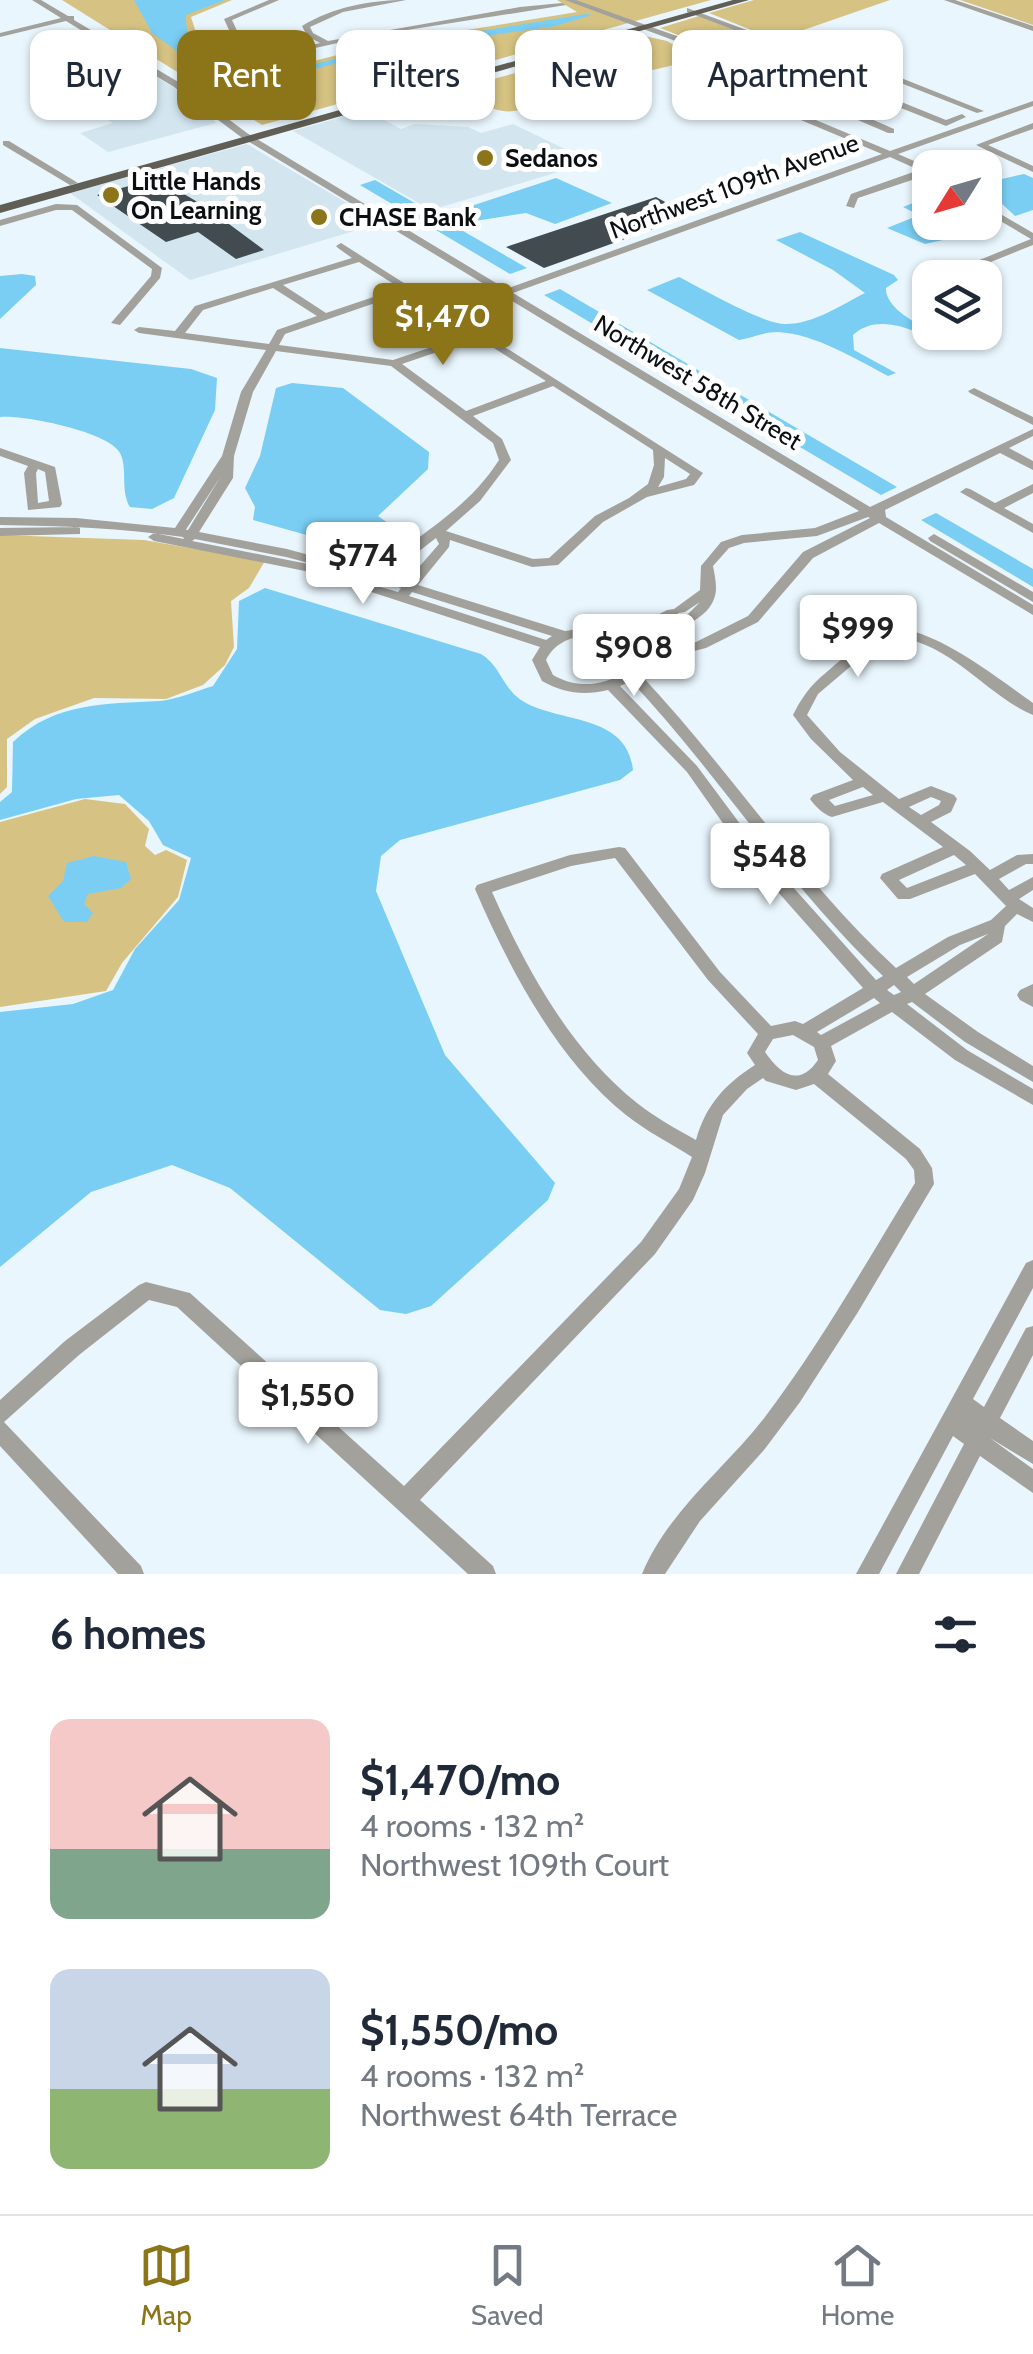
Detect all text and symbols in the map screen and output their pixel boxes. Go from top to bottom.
chip: Buy [30,30,157,120]
chip: Rent [177,30,316,120]
chip: Filters [336,30,495,120]
chip: New [515,30,652,120]
chip: Apartment [672,30,903,120]
street label: Northwest 109th Avenue [606,127,863,245]
place label: Sedanos [505,143,598,173]
marker: Sedanos [474,147,496,169]
north arrow [912,150,1002,240]
map controls [912,150,1002,350]
place label: Little Hands On Learning [131,166,262,225]
marker: Little Hands On Learning [100,184,122,206]
place label: CHASE Bank [339,202,476,232]
marker: CHASE Bank [308,206,330,228]
button: layers [912,260,1002,350]
pin: $1,470 [362,283,524,368]
text: $1,470 [395,296,491,335]
street label: Northwest 58th Street [589,308,808,456]
pin: $774 [304,522,422,607]
text: $774 [328,535,398,574]
pin: $999 [799,595,917,680]
text: $999 [822,608,894,647]
pin: $908 [575,614,693,699]
text: $908 [595,627,673,666]
pin: $548 [711,823,829,908]
text: $548 [733,836,807,875]
pin: $1,550 [227,1362,389,1447]
text: $1,550 [261,1375,355,1414]
icon: filters [928,1607,983,1662]
text: 6 homes [50,1608,206,1660]
text: $1,470/mo [360,1754,560,1806]
icon: home [130,1759,250,1879]
text: 4 rooms · 132 m² [360,1806,584,1845]
text: Northwest 109th Court [360,1845,669,1884]
text: $1,550/mo [360,2004,558,2056]
icon: home [130,2009,250,2129]
text: 4 rooms · 132 m² [360,2056,584,2095]
text: Northwest 64th Terrace [360,2095,677,2134]
tab: Map [139,2238,194,2332]
tab: Saved [471,2238,544,2332]
tab: Home [821,2238,894,2332]

